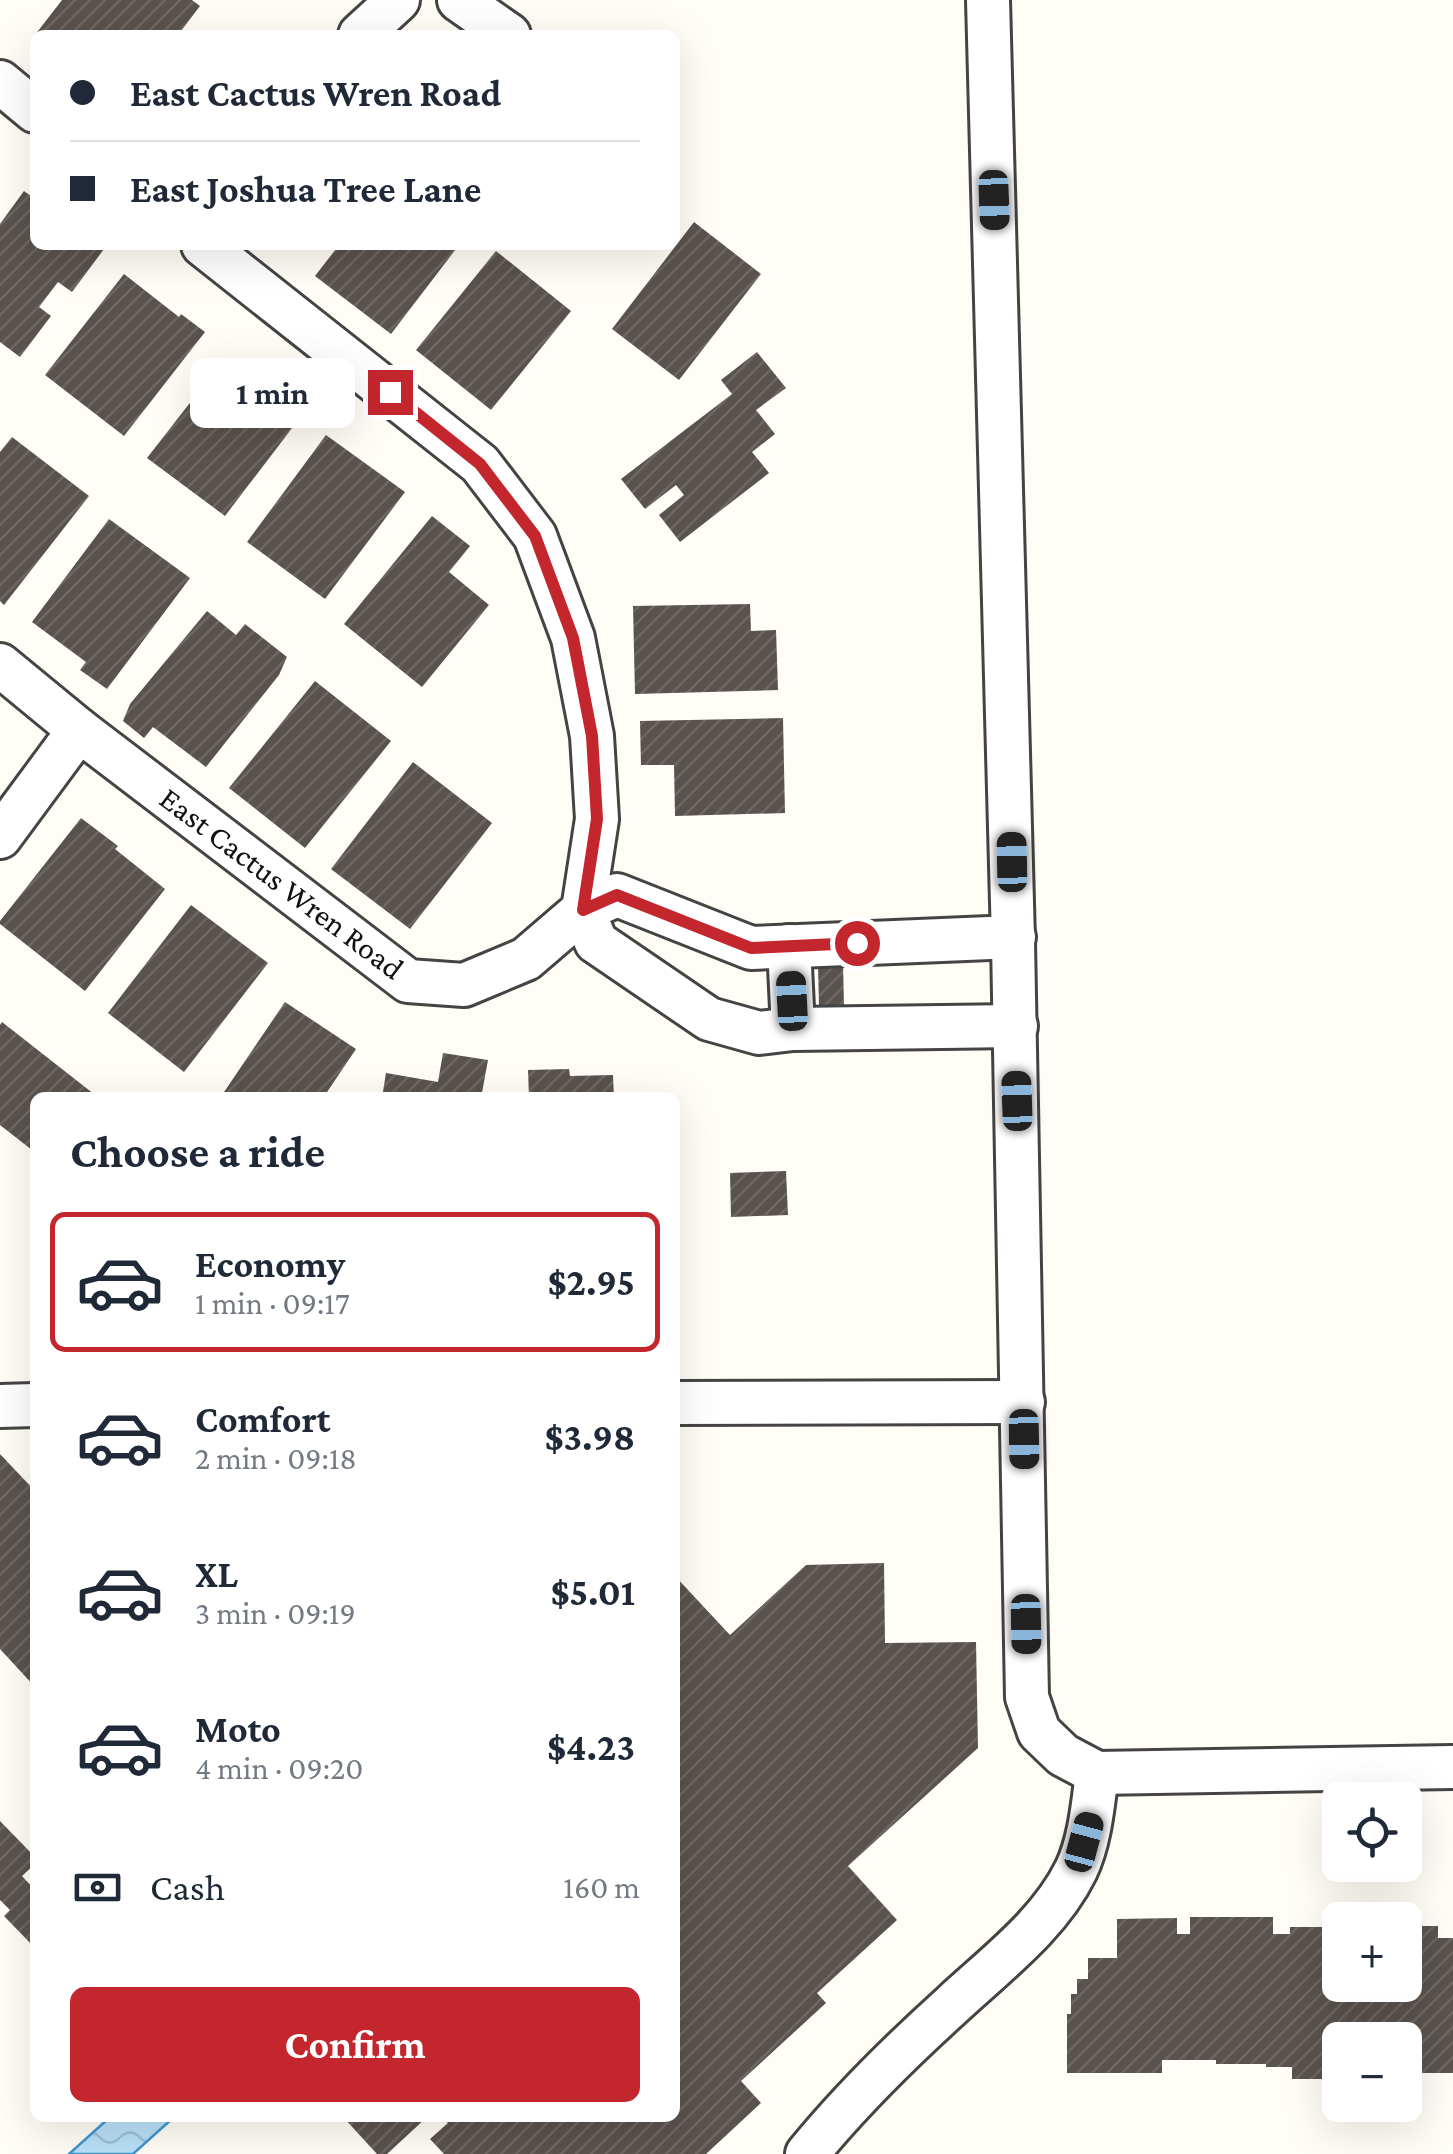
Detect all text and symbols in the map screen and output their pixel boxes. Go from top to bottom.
text: East Cactus Wren Road [130,72,501,114]
text: East Joshua Tree Lane [130,168,481,210]
car [978,169,1010,231]
callout: 1 min [190,357,355,427]
route end [368,370,413,415]
text: 1 min [236,375,309,411]
street label: East Cactus Wren Road [153,780,411,987]
car [996,832,1028,892]
route start [835,921,880,966]
car [775,970,809,1032]
car [1001,1070,1033,1132]
text: Choose a ride [70,1127,325,1177]
icon: car [75,1237,165,1327]
text: Economy [195,1243,345,1285]
text: $2.95 [548,1261,635,1303]
text: 1 min · 09:17 [195,1285,350,1321]
icon: car [75,1392,165,1482]
text: Comfort [195,1398,331,1440]
car [1008,1409,1040,1469]
text: $3.98 [545,1416,635,1458]
text: 2 min · 09:18 [195,1440,357,1476]
icon: car [75,1547,165,1637]
text: XL [195,1553,238,1595]
text: $5.01 [551,1571,635,1613]
car [1010,1594,1042,1654]
text: 3 min · 09:19 [195,1595,356,1631]
icon: car [75,1702,165,1792]
text: Moto [195,1708,281,1750]
text: $4.23 [547,1726,635,1768]
text: 4 min · 09:20 [195,1750,363,1786]
map controls [1322,1782,1422,2122]
button: locate [1322,1782,1422,1882]
car [1062,1809,1106,1875]
icon: cash [70,1860,125,1915]
text: Cash [150,1866,225,1908]
text: 160 m [563,1869,640,1905]
button: + [1322,1902,1422,2002]
button: Confirm [70,1987,640,2102]
button: − [1322,2022,1422,2122]

